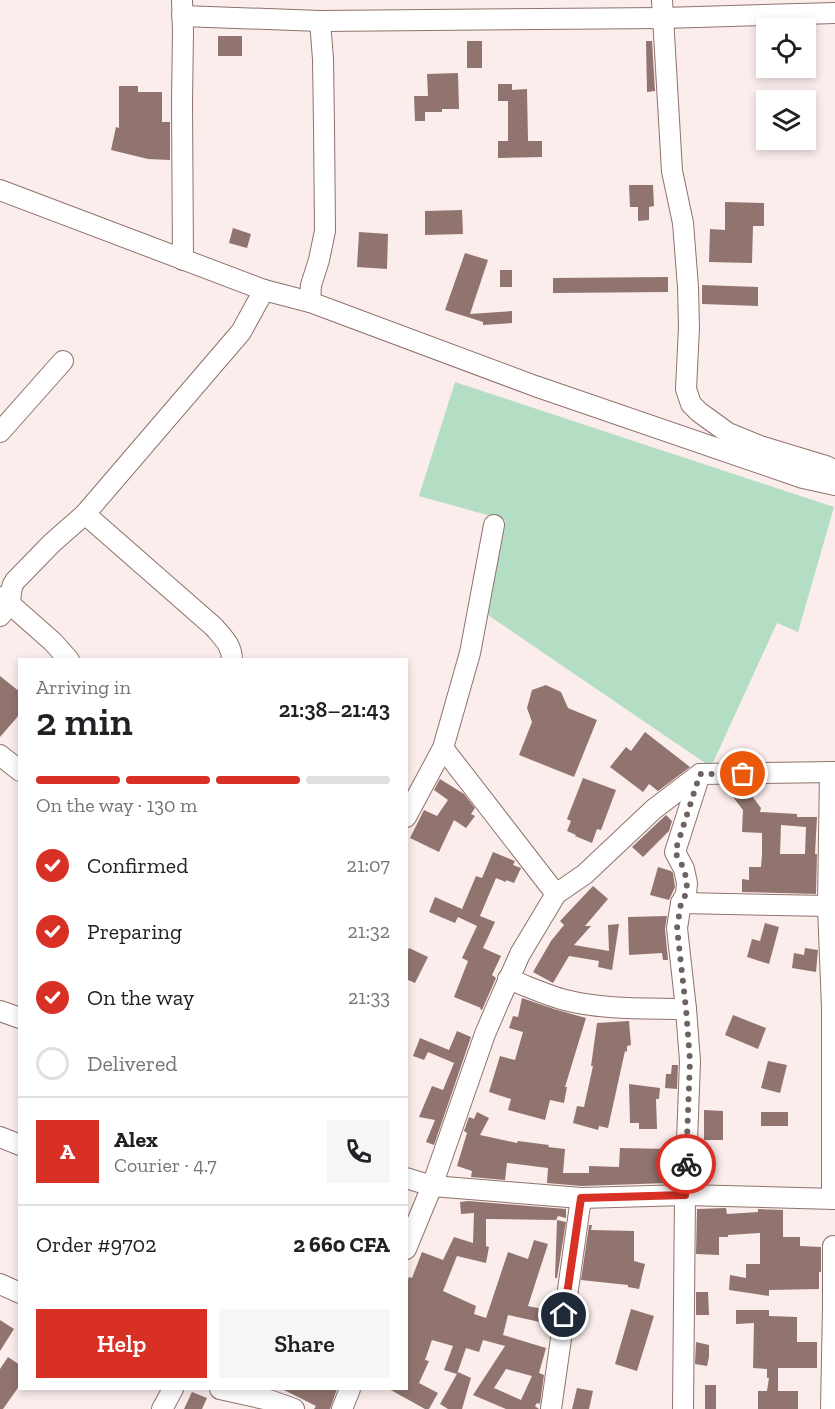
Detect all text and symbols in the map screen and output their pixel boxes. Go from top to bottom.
map controls [756,18,816,150]
button: locate [756,18,816,78]
button: layers [756,90,816,150]
text: Arriving in [36,675,131,699]
text: 21:38–21:43 [279,696,390,723]
text: 2 min [36,698,133,745]
pin [717,748,768,799]
icon: bag [726,757,759,790]
text: On the way · 130 m [36,793,197,817]
icon: check [36,849,69,882]
text: Confirmed [87,852,188,879]
text: 21:07 [347,853,390,877]
icon: check [36,915,69,948]
text: Preparing [87,918,182,945]
text: 21:32 [347,919,390,943]
icon: check [36,981,69,1014]
text: On the way [87,984,194,1011]
text: 21:33 [348,985,390,1009]
text: Delivered [87,1050,177,1077]
button: phone [327,1120,390,1183]
text: Alex [114,1126,158,1153]
courier [656,1134,716,1194]
text: A [60,1138,75,1165]
icon: bike [670,1148,703,1181]
text: Courier · 4.7 [114,1153,217,1177]
text: Order #9702 [36,1231,157,1258]
text: 2 660 CFA [293,1231,390,1258]
pin [538,1289,589,1340]
icon: home [547,1298,580,1331]
button: Help [36,1309,207,1378]
button: Share [219,1309,390,1378]

